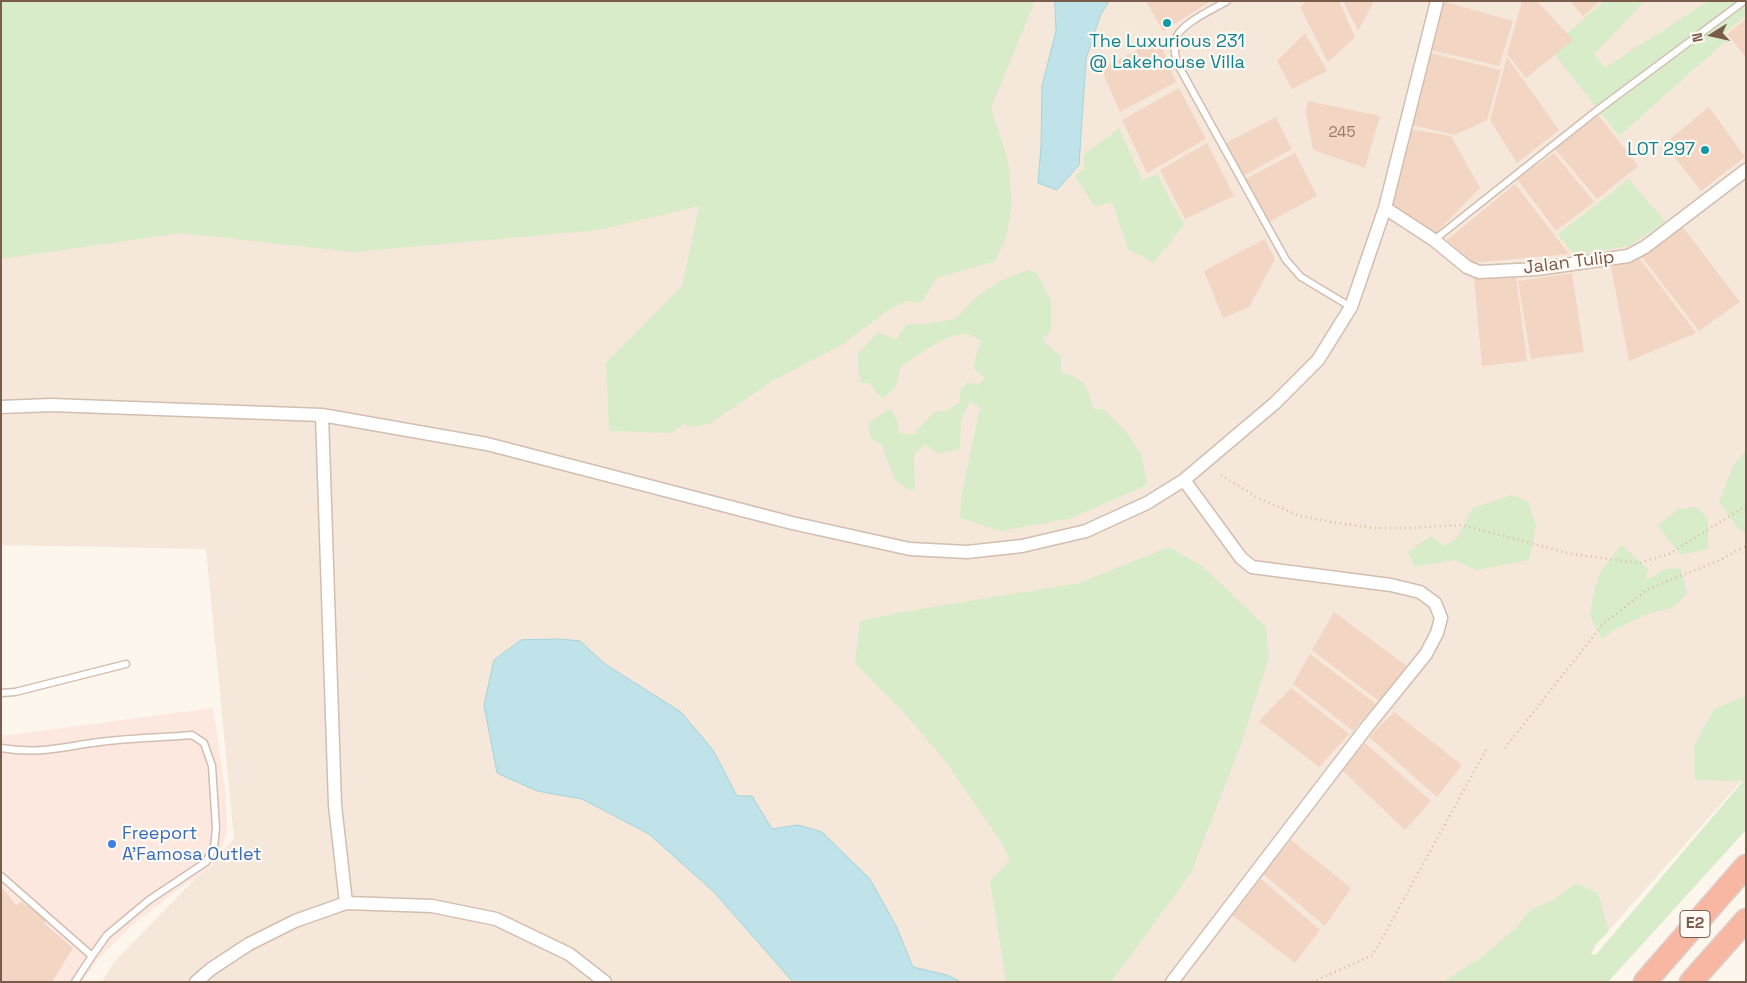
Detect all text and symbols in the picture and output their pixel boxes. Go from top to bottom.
north arrow [1687,10,1737,60]
marker: The Luxurious 231 @ Lakehouse Villa [1161,17,1173,29]
place label: The Luxurious 231 @ Lakehouse Villa [1089,31,1245,74]
text: N [1688,31,1707,44]
house number: 245 [1329,124,1355,142]
place label: LOT 297 [1627,139,1695,161]
marker: LOT 297 [1699,144,1711,156]
street label: Jalan Tulip [1522,247,1616,279]
place label: Freeport A'Famosa Outlet [122,823,262,866]
marker: Freeport A'Famosa Outlet [106,838,118,850]
road number: E2 [1680,911,1710,938]

